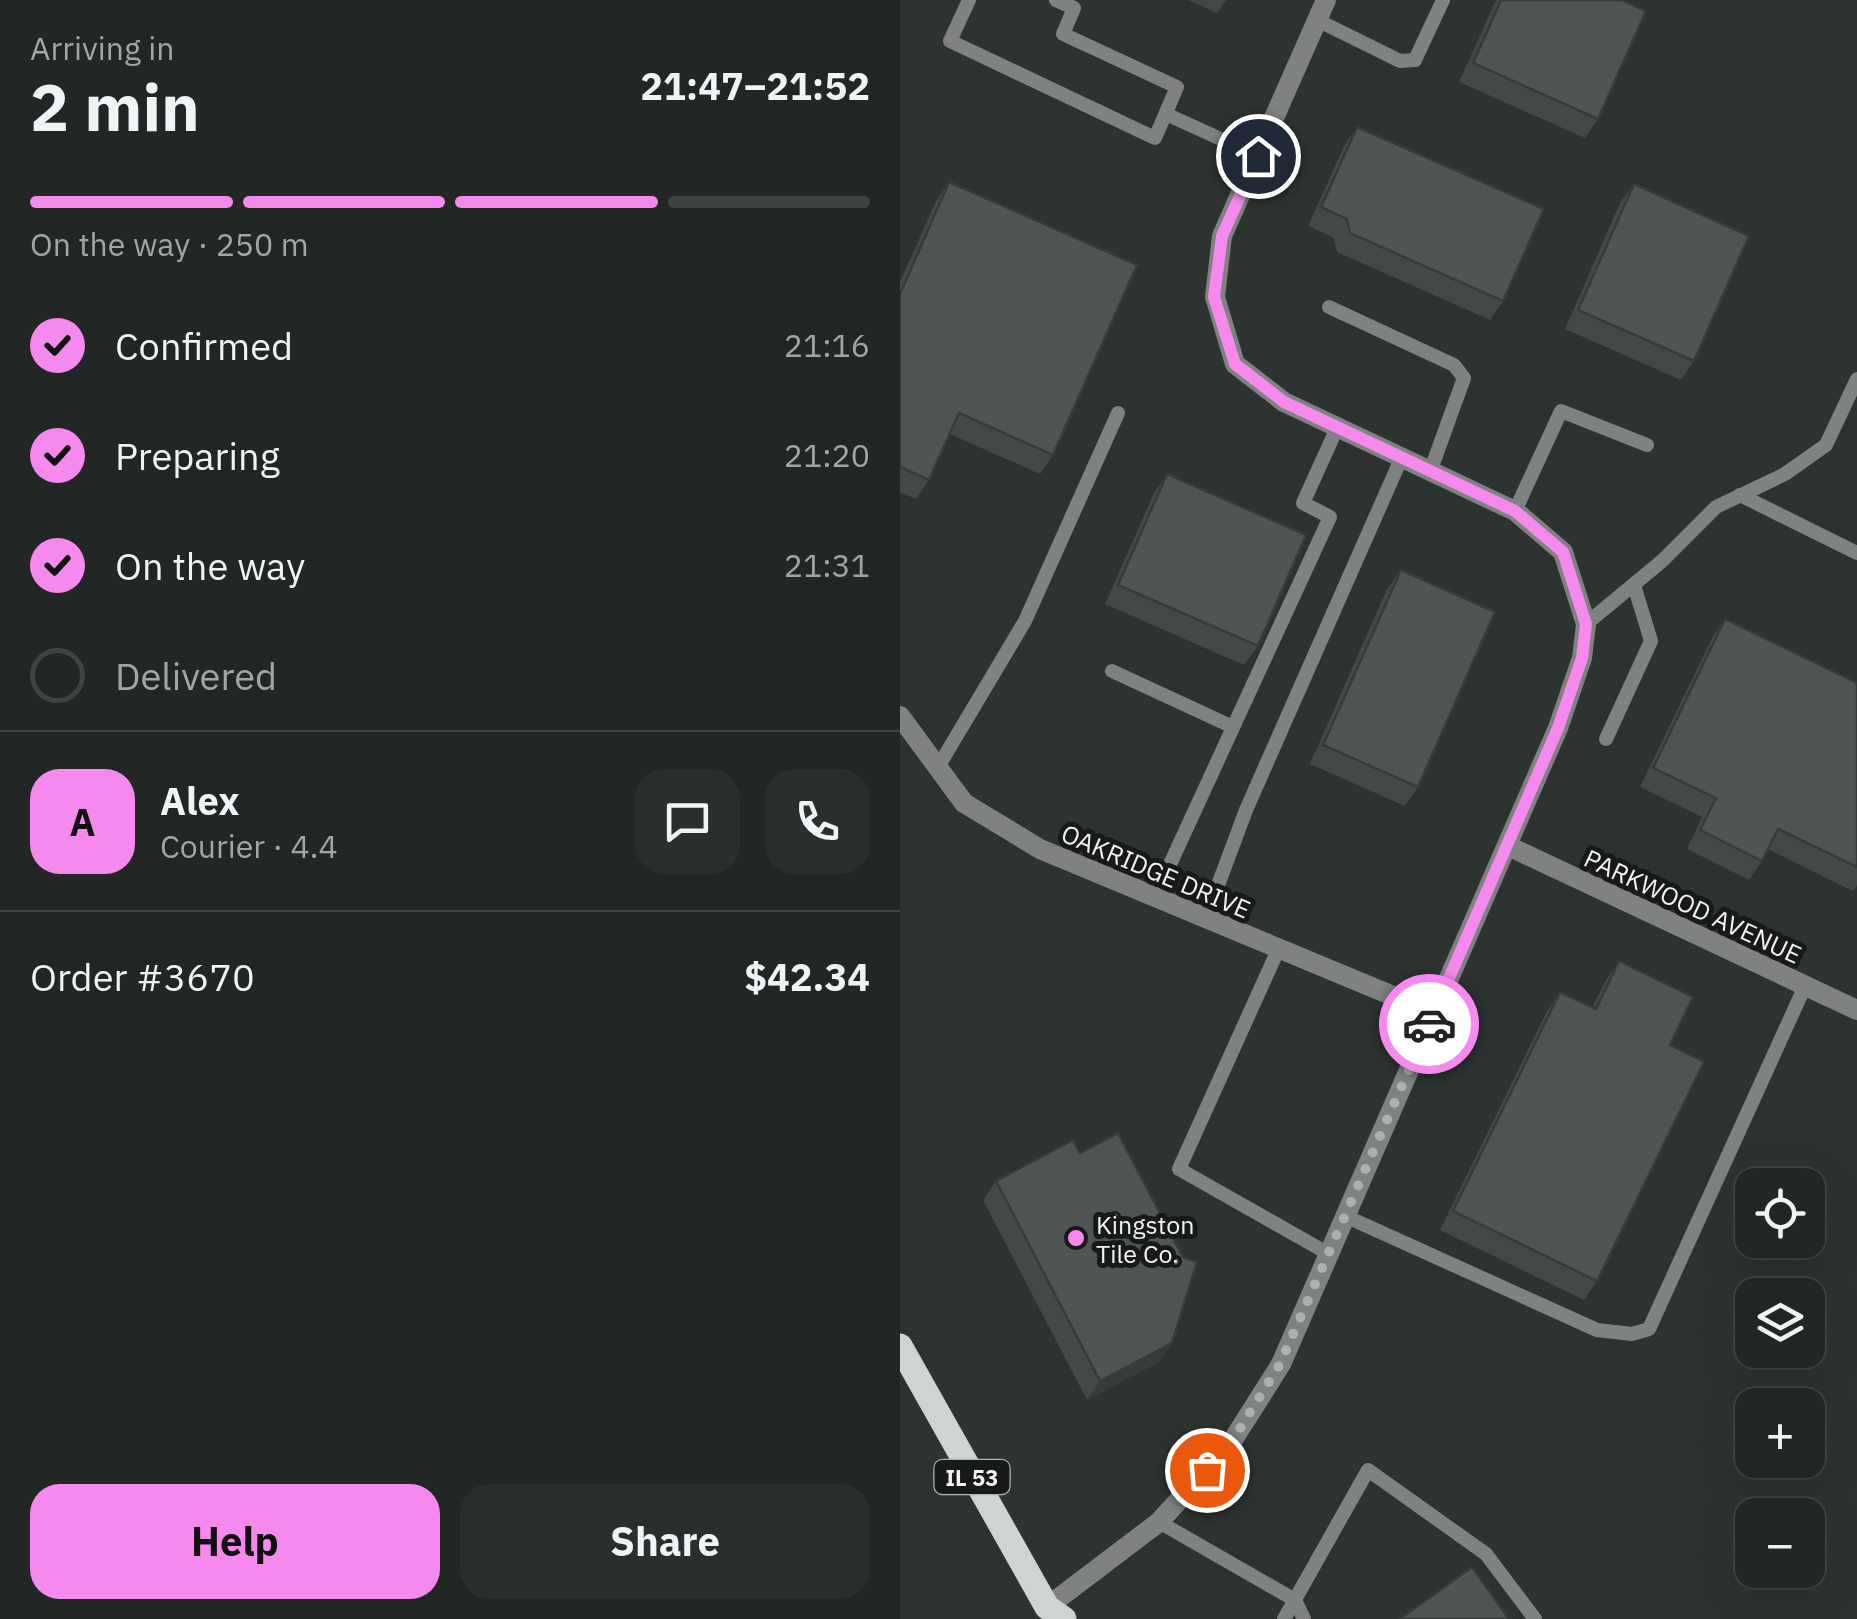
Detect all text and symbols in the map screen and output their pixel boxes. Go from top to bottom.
text: Arriving in [30,27,175,69]
text: 21:47–21:52 [640,61,870,110]
text: 2 min [30,64,200,149]
pin [1216,114,1301,199]
icon: home [1231,129,1286,184]
text: On the way · 250 m [30,223,309,265]
icon: check [30,318,85,373]
text: Confirmed [115,321,293,370]
text: 21:16 [784,324,870,366]
icon: check [30,428,85,483]
text: Preparing [115,431,280,480]
text: 21:20 [784,434,870,476]
icon: check [30,538,85,593]
text: On the way [115,541,305,590]
text: 21:31 [784,544,870,586]
text: Delivered [115,651,277,700]
button: chat [635,769,740,874]
button: phone [765,769,870,874]
text: Alex [160,776,240,825]
text: A [69,797,96,846]
street label: OAKRIDGE DRIVE [1056,816,1256,926]
text: Courier · 4.4 [160,825,338,867]
street label: PARKWOOD AVENUE [1579,841,1807,971]
text: Order #3670 [30,952,255,1001]
text: $42.34 [744,952,870,1001]
courier [1379,974,1479,1074]
icon: car [1402,997,1457,1052]
map controls [1735,1168,1825,1588]
button: locate [1735,1168,1825,1258]
place label: Kingston Tile Co. [1096,1208,1194,1270]
marker: Kingston Tile Co. [1065,1227,1087,1249]
button: layers [1735,1278,1825,1368]
button: + [1735,1388,1825,1478]
pin [1165,1428,1250,1513]
icon: bag [1180,1443,1235,1498]
road number: IL 53 [934,1460,1010,1494]
button: Help [30,1484,440,1599]
button: Share [460,1484,870,1599]
button: − [1735,1498,1825,1588]

